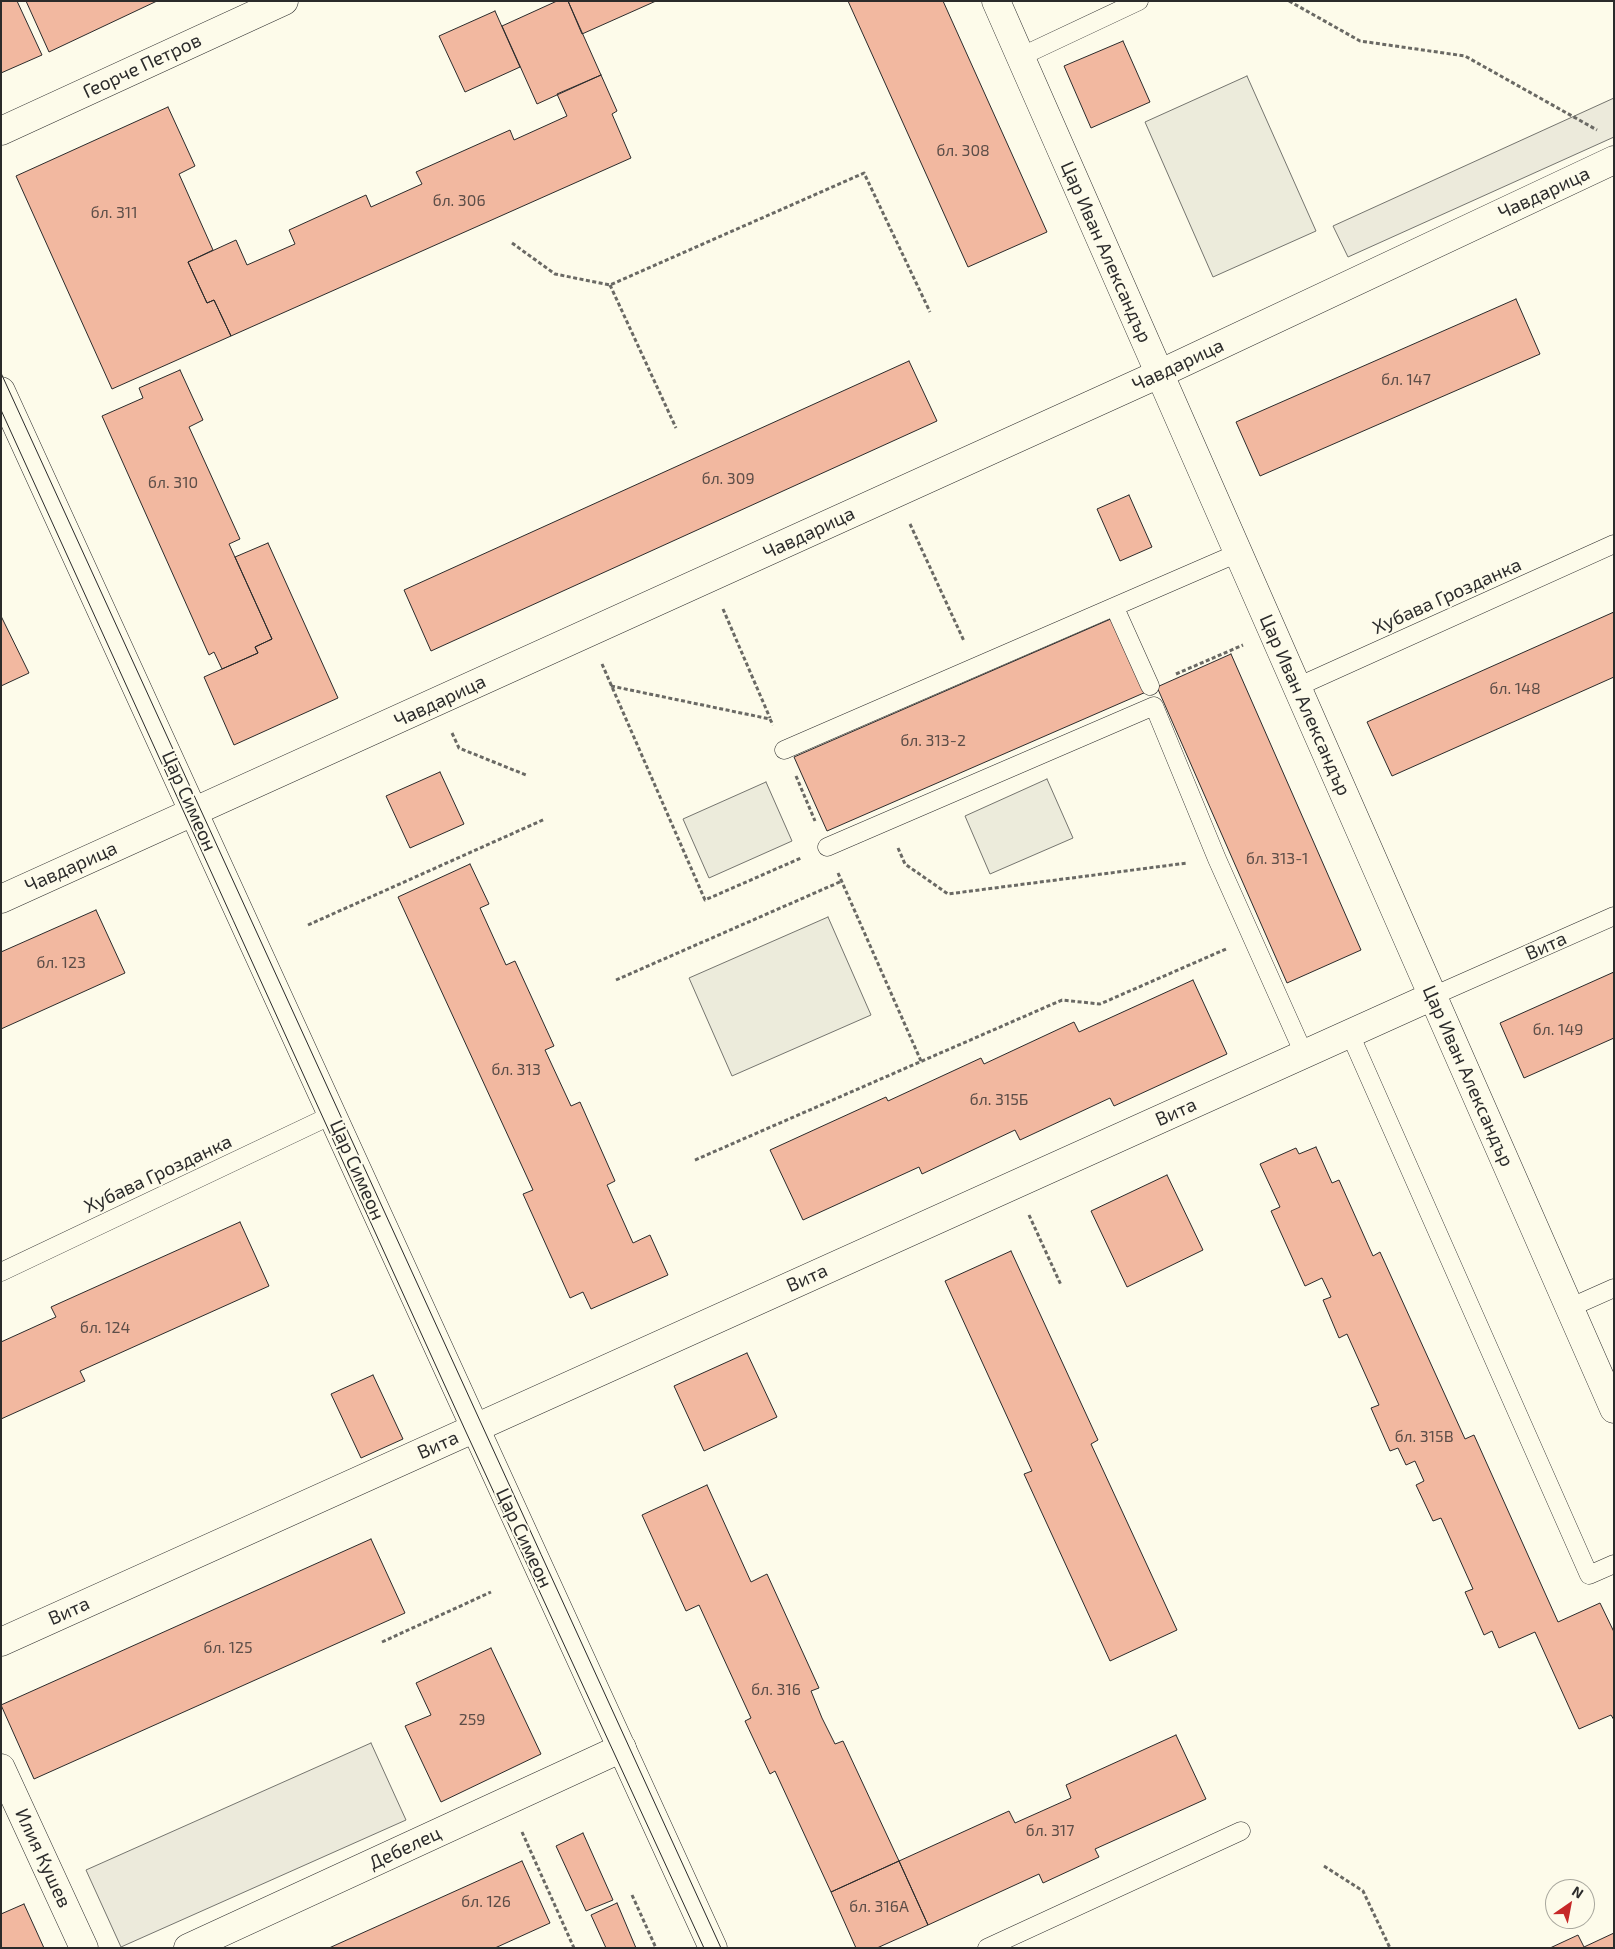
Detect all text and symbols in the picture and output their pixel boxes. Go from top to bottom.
street label: Георче Петров [79,29,205,103]
house number: бл. 308 [936,141,990,161]
street label: Цар Иван Александър [1056,158,1156,346]
street label: Чавдарица [1495,162,1593,224]
house number: бл. 306 [432,191,486,211]
house number: бл. 311 [90,203,138,223]
street label: Чавдарица [1129,334,1227,396]
house number: бл. 147 [1381,370,1431,390]
house number: бл. 309 [701,469,755,489]
house number: бл. 310 [148,473,198,493]
street label: Чавдарица [760,502,858,564]
street label: Хубава Грозданка [1369,553,1525,639]
street label: Цар Иван Александър [1255,611,1355,799]
street label: Чавдарица [391,670,489,732]
house number: бл. 148 [1489,679,1541,699]
house number: бл. 313-2 [900,731,966,751]
street label: Цар Симеон [157,747,221,855]
street label: Чавдарица [21,837,121,897]
house number: бл. 313-1 [1246,849,1308,869]
street label: Вита [1522,927,1570,965]
house number: бл. 123 [36,953,86,973]
street label: Цар Иван Александър [1418,982,1518,1170]
house number: бл. 149 [1533,1020,1583,1040]
house number: бл. 313 [491,1060,541,1080]
house number: бл. 315Б [970,1090,1028,1110]
street label: Вита [1152,1093,1200,1131]
street label: Цар Симеон [325,1116,389,1224]
street label: Хубава Грозданка [80,1130,236,1218]
street label: Вита [783,1259,831,1297]
house number: бл. 124 [80,1318,130,1338]
street label: Вита [414,1426,462,1464]
house number: бл. 315В [1394,1427,1454,1447]
street label: Цар Симеон [491,1485,557,1591]
street label: Вита [45,1592,93,1630]
house number: бл. 125 [203,1638,253,1658]
house number: бл. 316 [751,1680,801,1700]
house number: 259 [459,1710,485,1730]
street label: Илия Кушев [10,1805,76,1911]
street label: Дебелец [365,1821,445,1875]
house number: бл. 317 [1026,1821,1074,1841]
north arrow [1545,1879,1595,1929]
text: N [1569,1882,1587,1902]
house number: бл. 126 [461,1892,511,1912]
house number: бл. 316А [849,1897,909,1917]

